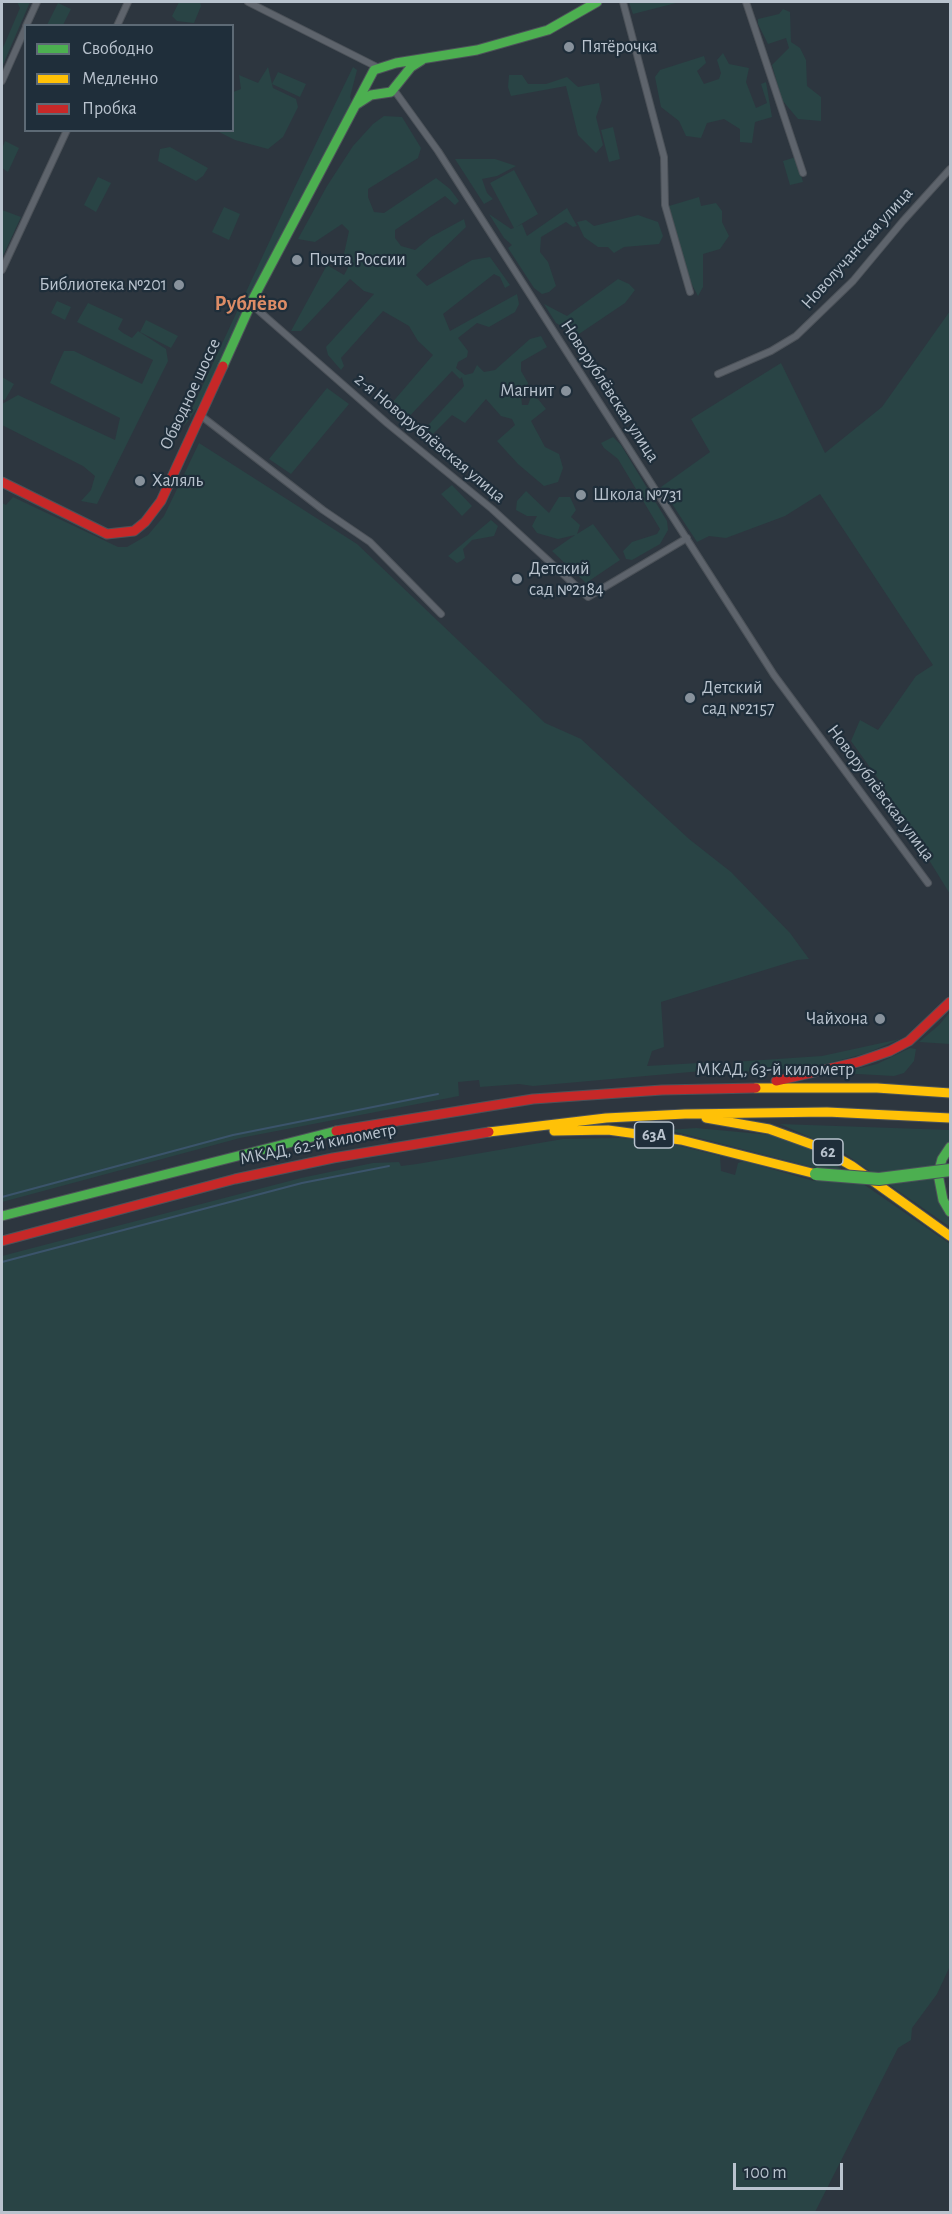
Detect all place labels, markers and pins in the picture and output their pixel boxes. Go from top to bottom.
place label: Пятёрочка [581,36,658,58]
marker: Пятёрочка [562,40,576,54]
place label: Почта России [309,249,406,271]
marker: Почта России [290,253,304,267]
place label: Библиотека №201 [39,274,167,296]
marker: Библиотека №201 [172,278,186,292]
place label: Магнит [500,380,554,402]
marker: Магнит [559,384,573,398]
place label: Халяль [152,470,203,492]
marker: Халяль [133,474,147,488]
place label: Школа №731 [593,484,683,506]
marker: Школа №731 [574,488,588,502]
place label: Детский сад №2184 [529,558,604,600]
marker: Детский сад №2184 [510,572,524,586]
place label: Детский сад №2157 [702,677,775,720]
marker: Детский сад №2157 [683,691,697,705]
place label: Чайхона [806,1008,868,1030]
marker: Чайхона [873,1012,887,1026]

